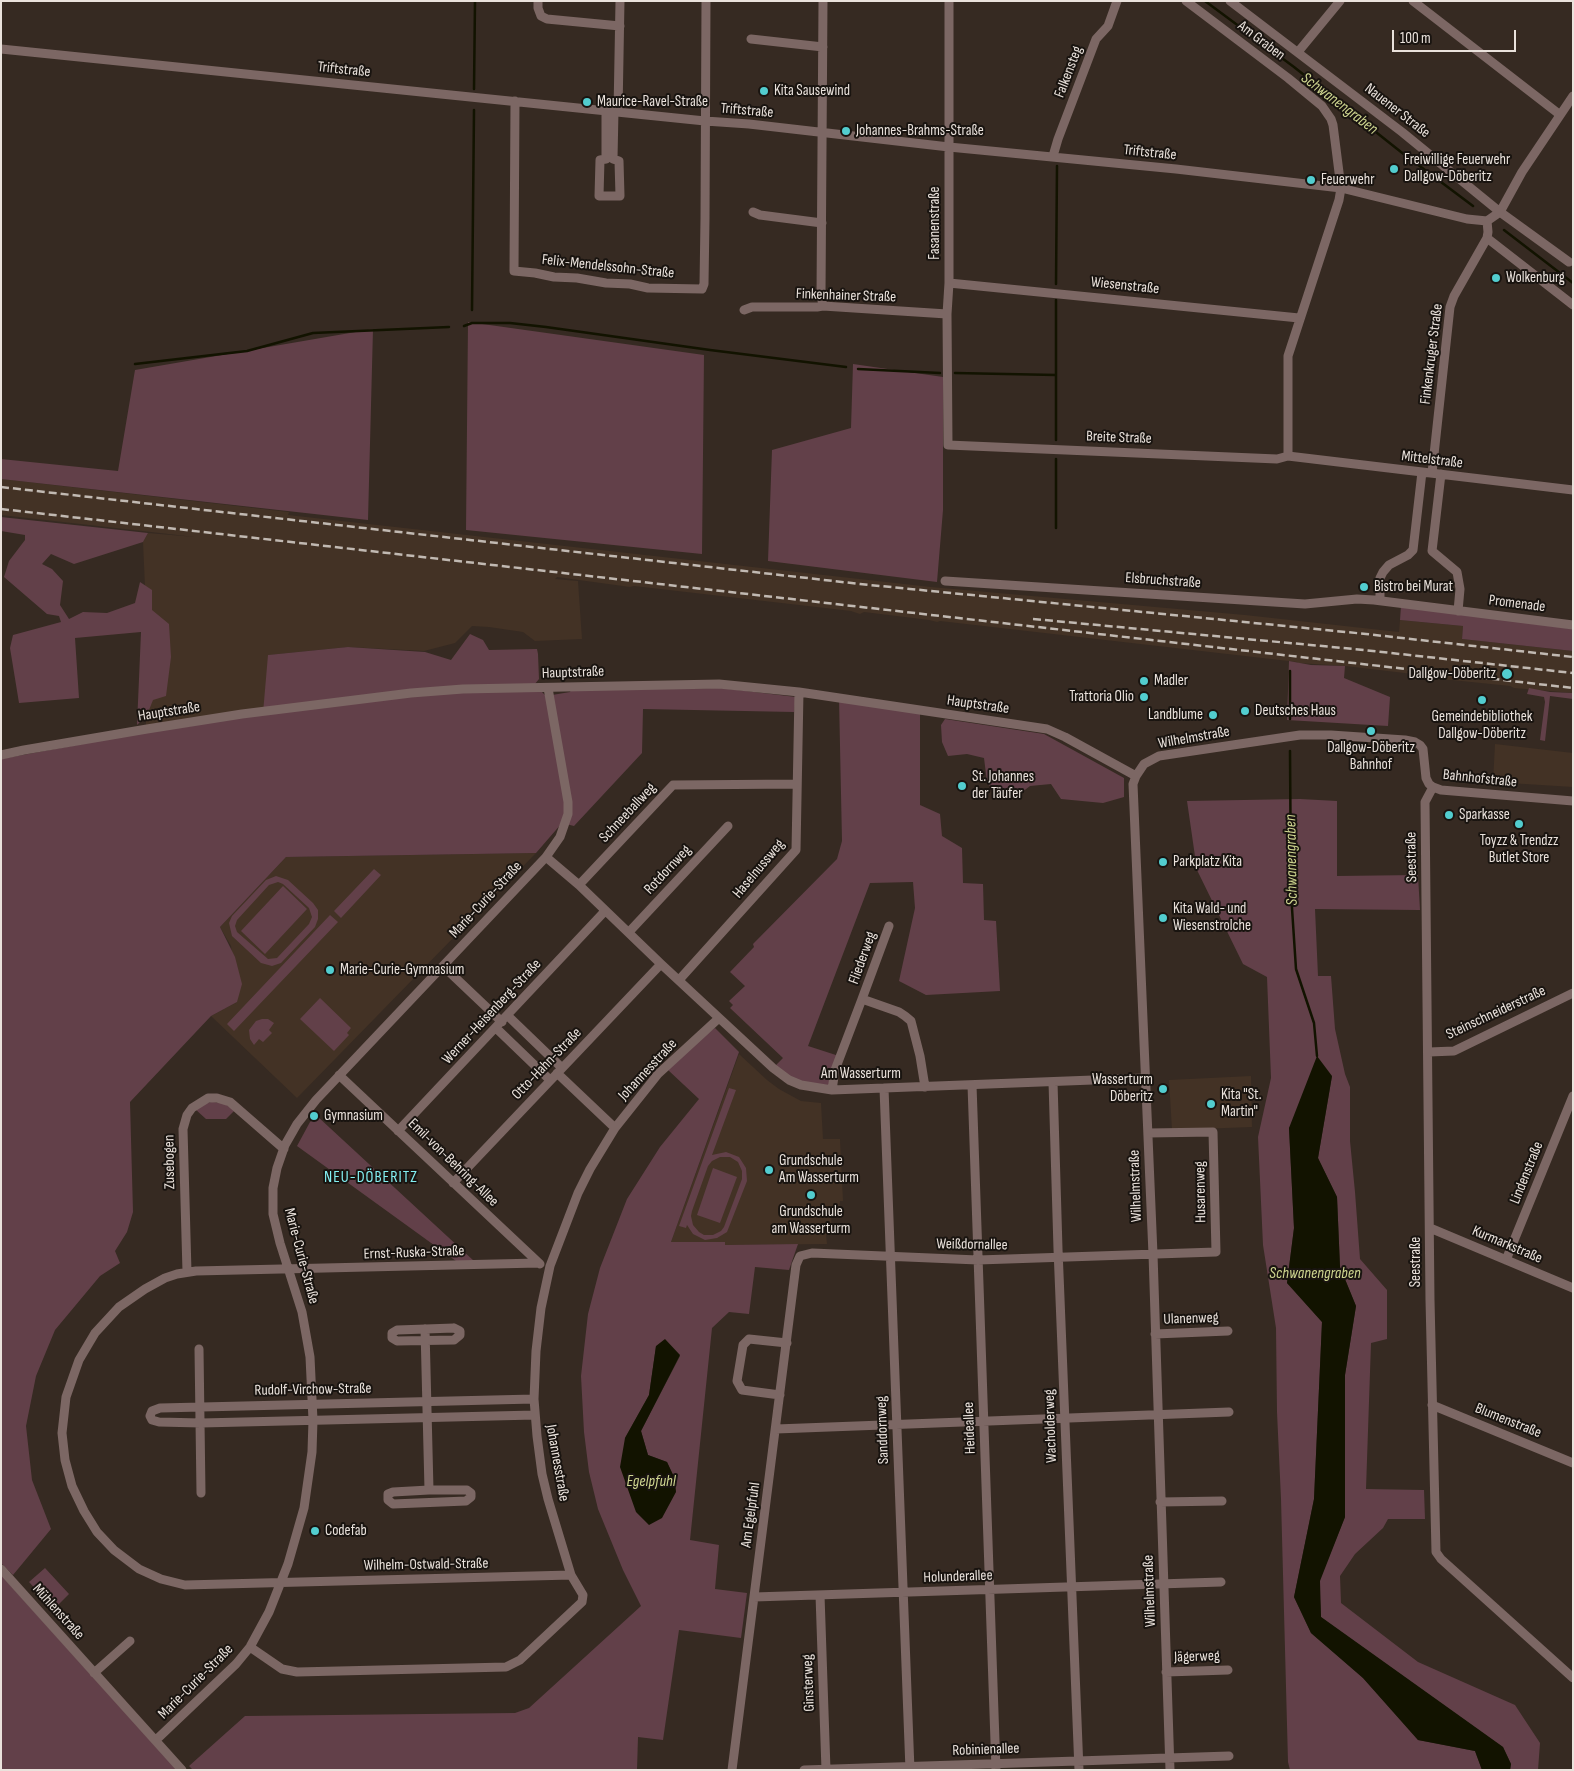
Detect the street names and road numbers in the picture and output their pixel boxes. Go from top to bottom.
street label: Am Graben [1234,17,1288,65]
street label: Falkensteg [1051,44,1087,100]
street label: Triftstraße [317,58,371,82]
street label: Nauener Straße [1361,80,1433,142]
street label: Triftstraße [720,100,774,122]
street label: Triftstraße [1123,141,1177,165]
street label: Fasanenstraße [926,186,944,260]
street label: Felix-Mendelssohn-Straße [541,251,675,283]
street label: Wiesenstraße [1090,273,1160,299]
street label: Finkenhainer Straße [796,285,896,307]
street label: Finkenkruger Straße [1417,303,1447,405]
street label: Breite Straße [1086,428,1152,448]
street label: Mittelstraße [1400,447,1464,473]
street label: Elsbruchstraße [1125,569,1201,593]
street label: Promenade [1488,592,1546,616]
street label: Hauptstraße [541,663,605,683]
street label: Hauptstraße [946,692,1010,718]
street label: Hauptstraße [137,698,201,726]
street label: Wilhelmstraße [1157,723,1231,753]
street label: Bahnhofstraße [1442,766,1518,792]
street label: Schneeballweg [596,779,660,847]
street label: Seestraße [1403,832,1421,882]
street label: Haselnussweg [729,836,789,902]
street label: Rotdornweg [641,842,695,898]
street label: Marie-Curie-Straße [446,858,526,942]
street label: Fliederweg [845,929,881,987]
street label: Werner-Heisenberg-Straße [439,956,545,1068]
street label: Steinschneiderstraße [1443,982,1549,1044]
street label: Otto-Hahn-Straße [508,1024,586,1104]
street label: Johannesstraße [615,1035,681,1105]
street label: Am Wasserturm [821,1065,901,1083]
street label: Emil-von-Behring-Allee [404,1115,502,1211]
street label: Zusebogen [161,1135,179,1189]
street label: Lindenstraße [1506,1139,1548,1207]
street label: Wilhelmstraße [1126,1150,1146,1222]
street label: Husarenweg [1191,1161,1211,1223]
street label: Marie-Curie-Straße [280,1206,322,1306]
street label: Kurmarkstraße [1469,1222,1545,1268]
street label: Weißdornallee [936,1235,1008,1255]
street label: Seestraße [1407,1237,1425,1287]
street label: Ernst-Ruska-Straße [363,1242,465,1264]
street label: Ulanenweg [1163,1309,1219,1329]
street label: Rudolf-Virchow-Straße [254,1380,372,1400]
street label: Wacholderweg [1041,1389,1061,1463]
street label: Sanddornweg [873,1395,893,1465]
street label: Blumenstraße [1472,1400,1544,1442]
street label: Heideallee [960,1402,980,1454]
street label: Johannesstraße [541,1423,573,1503]
street label: Am Egelpfuhl [738,1481,764,1549]
street label: Wilhelm-Ostwald-Straße [363,1555,489,1575]
street label: Wilhelmstraße [1140,1555,1160,1627]
street label: Holunderallee [923,1567,993,1587]
street label: Mühlenstraße [28,1580,88,1644]
street label: Marie-Curie-Straße [155,1641,237,1723]
street label: Jägerweg [1174,1647,1220,1667]
street label: Ginsterweg [799,1654,819,1712]
street label: Robinienallee [952,1740,1020,1760]

